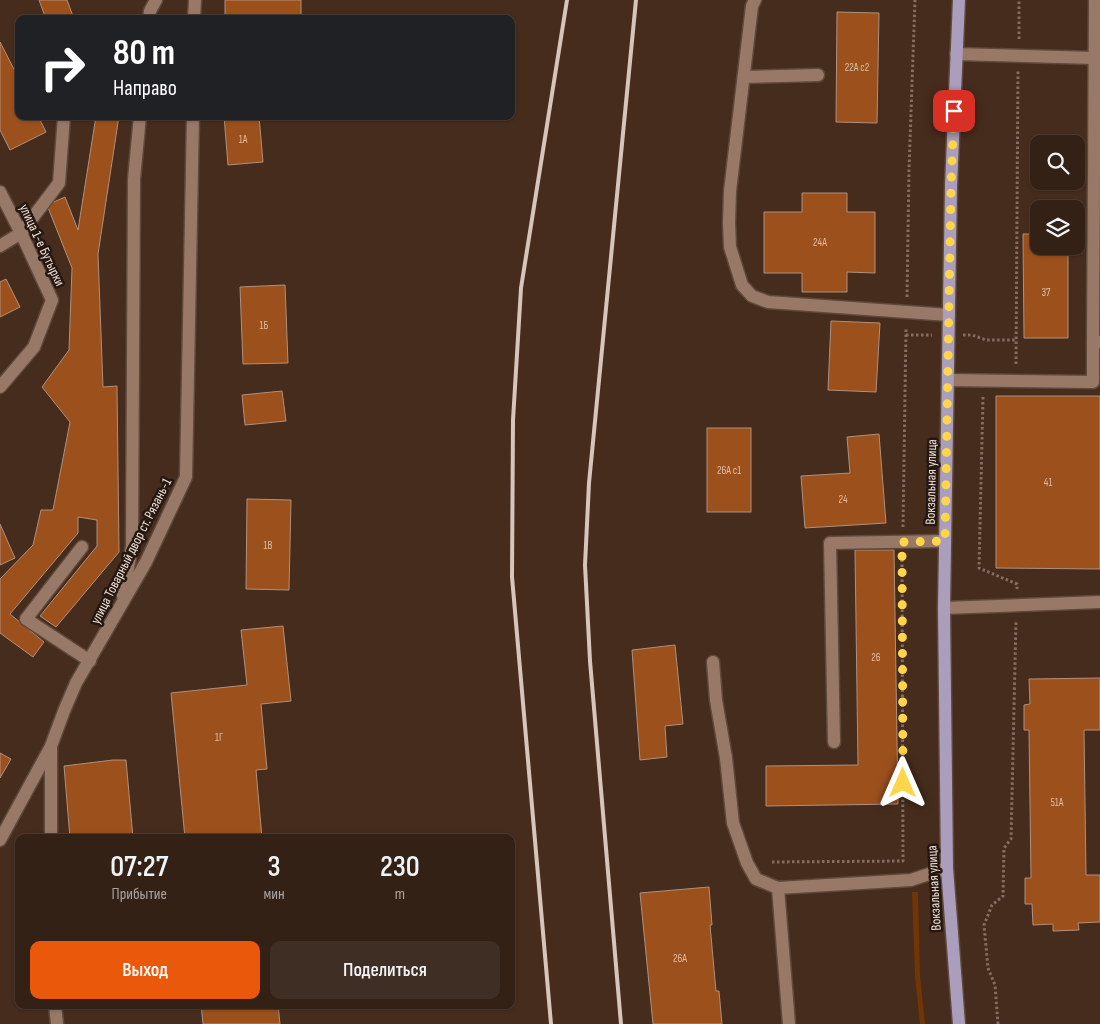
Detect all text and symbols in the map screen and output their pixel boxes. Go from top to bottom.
text: 80 m [113,32,175,75]
icon: right [30,35,95,100]
house number: 22А с2 [845,61,870,74]
text: Направо [113,75,177,102]
pin [933,90,975,132]
icon: arrive [940,97,968,125]
house number: 1А [239,133,248,146]
map controls [1030,135,1085,255]
button: search [1030,135,1085,190]
button: layers [1030,200,1085,255]
street label: улица 1-е Бутырки [16,201,69,289]
house number: 24А [813,236,827,249]
house number: 37 [1041,286,1051,299]
house number: 1Б [260,319,269,332]
street label: Вокзальная улица [922,439,940,525]
house number: 26А с1 [717,464,741,477]
street label: улица Товарный двор ст. Рязань-1 [87,475,175,627]
house number: 41 [1044,476,1052,489]
house number: 24 [838,493,848,506]
house number: 1В [264,539,273,552]
house number: 26 [871,651,881,664]
house number: 1Г [215,731,223,744]
position arrow [876,756,928,808]
house number: 51А [1050,796,1064,809]
street label: Вокзальная улица [923,845,945,931]
text: 07:27 [110,849,168,885]
text: 3 [268,849,281,885]
text: 230 [380,849,420,885]
text: Прибытие [112,885,167,904]
text: мин [264,885,285,904]
text: m [395,885,405,904]
button: Выход [30,941,260,999]
button: Поделиться [270,941,500,999]
house number: 26А [673,952,687,965]

